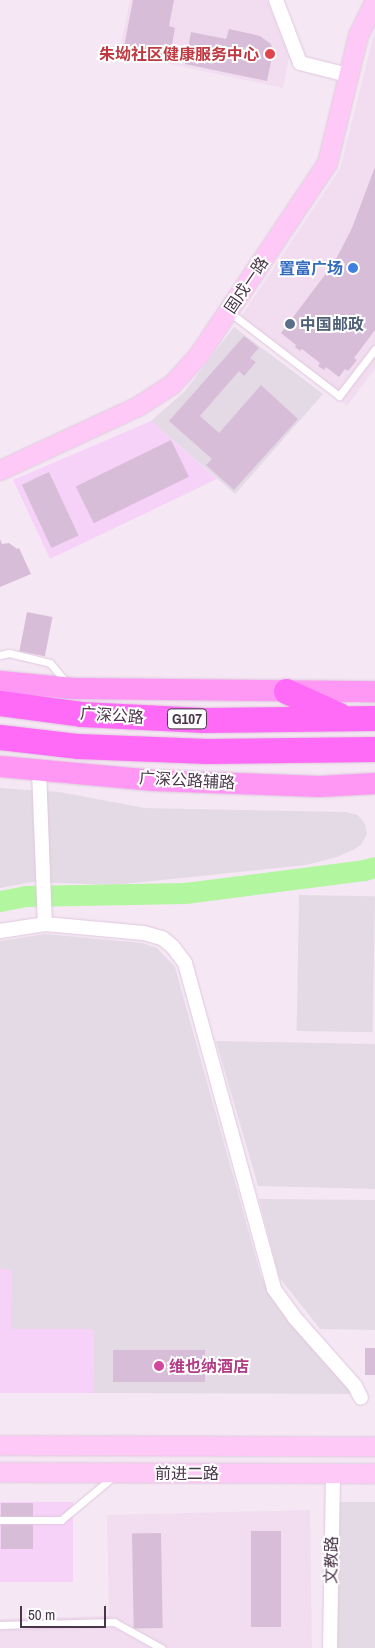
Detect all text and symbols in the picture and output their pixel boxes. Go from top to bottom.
place label: 朱坳社区健康服务中心 [99,44,259,64]
marker: 朱坳社区健康服务中心 [263,47,277,61]
street label: 固戍一路 [220,253,272,317]
place label: 置富广场 [279,258,343,278]
marker: 置富广场 [347,262,359,274]
place label: 中国邮政 [300,314,364,334]
marker: 中国邮政 [284,318,296,330]
street label: 广深公路 [79,703,145,727]
road number: G107 [166,706,208,732]
street label: 广深公路辅路 [139,768,235,792]
place label: 维也纳酒店 [169,1356,249,1376]
marker: 维也纳酒店 [153,1360,165,1372]
street label: 前进二路 [155,1463,219,1483]
street label: 文教路 [321,1536,341,1584]
scale bar [22,1596,109,1628]
text: 50 m [28,1604,55,1625]

